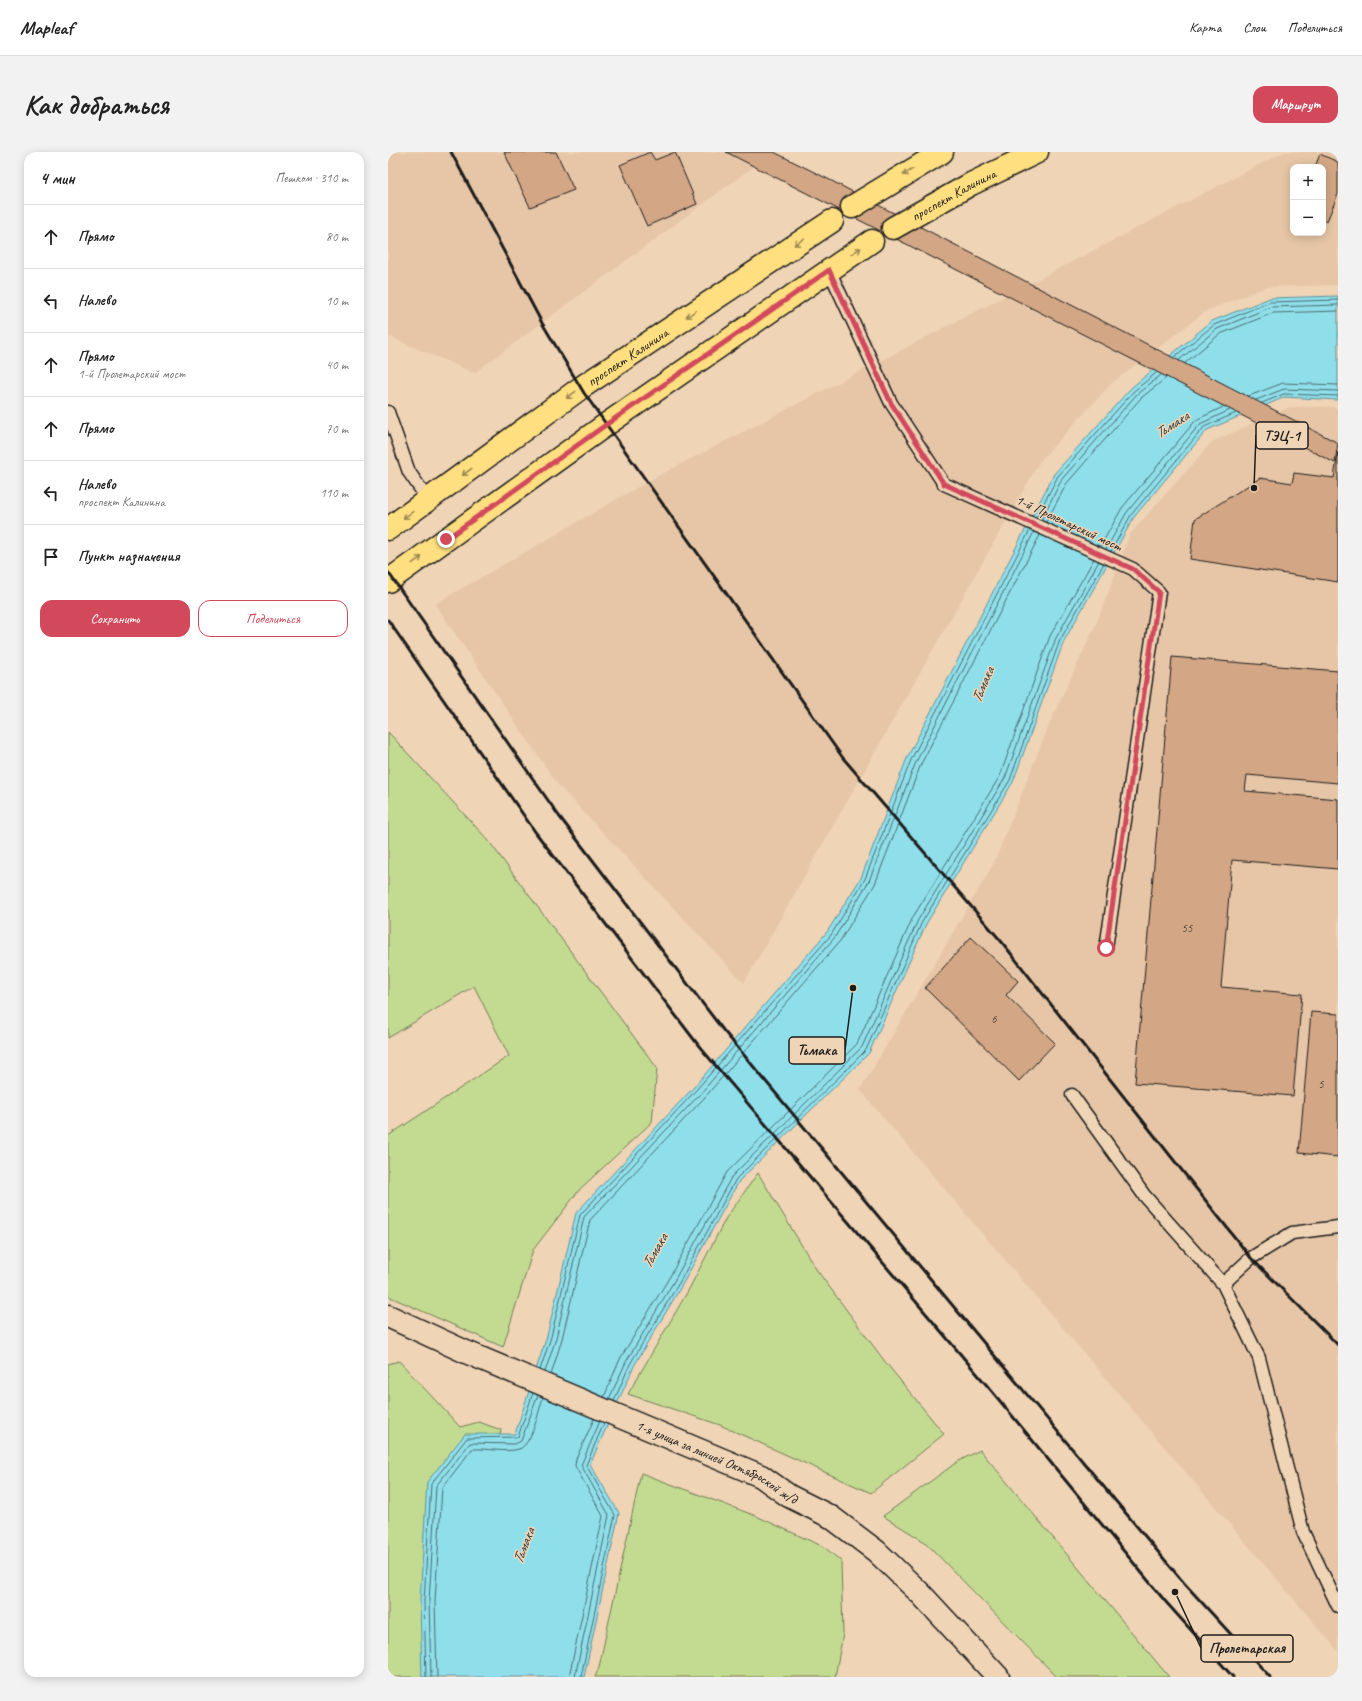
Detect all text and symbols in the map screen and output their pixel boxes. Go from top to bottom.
text: Mapleaf [20,16,73,40]
text: Карта [1189,19,1221,36]
text: Слои [1243,19,1266,36]
text: Поделиться [1288,19,1342,36]
button: Маршрут [1253,86,1338,123]
text: Как добраться [24,87,169,122]
street label: проспект Калинина [908,164,999,225]
map controls [1290,164,1326,236]
button: + [1290,164,1326,200]
text: 4 мин [40,168,75,189]
one-way arrow [902,168,914,176]
text: Пешком · 310 m [275,170,348,186]
button: − [1290,200,1326,236]
icon: ahead [40,226,62,248]
text: Прямо [78,227,114,246]
text: 80 m [326,229,348,245]
one-way arrow [794,238,805,246]
one-way arrow [850,247,861,255]
icon: left [40,290,62,312]
text: Налево [78,291,116,310]
text: 10 m [326,293,348,309]
one-way arrow [686,310,697,318]
street label: проспект Калинина [584,323,672,390]
text: Прямо [78,347,114,366]
icon: ahead [40,354,62,376]
text: 40 m [326,357,348,373]
text: 1-й Пролетарский мост [78,366,185,382]
one-way arrow [566,390,577,399]
water label: Тьмака [1151,406,1194,443]
icon: ahead [40,418,62,440]
text: Прямо [78,419,114,438]
text: 70 m [326,421,348,437]
callout: ТЭЦ-1 [1256,422,1308,449]
text: ТЭЦ-1 [1264,427,1302,446]
one-way arrow [461,467,472,476]
text: Налево [78,475,116,494]
icon: left [40,482,62,504]
text: 110 m [320,485,348,501]
street label: 1-й Пролетарский мост [1013,491,1126,556]
text: проспект Калинина [78,494,165,510]
one-way arrow [403,511,414,519]
route end [437,530,455,548]
icon: arrive [40,546,62,568]
text: Пункт назначения [78,547,180,566]
one-way arrow [412,556,423,564]
button: Сохранить [40,600,190,637]
button: Поделиться [198,600,348,637]
water label: Тьмака [967,663,1000,706]
house number: 55 [1182,920,1193,936]
route start [1097,939,1115,957]
house number: 6 [991,1011,997,1027]
callout: Тьмака [789,1037,845,1064]
text: Тьмака [797,1041,838,1060]
house number: 5 [1318,1076,1324,1092]
water label: Тьмака [638,1229,673,1272]
street label: 1-я улица за линией Октябрьской ж/д [634,1416,802,1508]
water label: Тьмака [509,1524,540,1567]
callout: Пролетарская [1201,1635,1293,1662]
text: Пролетарская [1209,1639,1287,1658]

